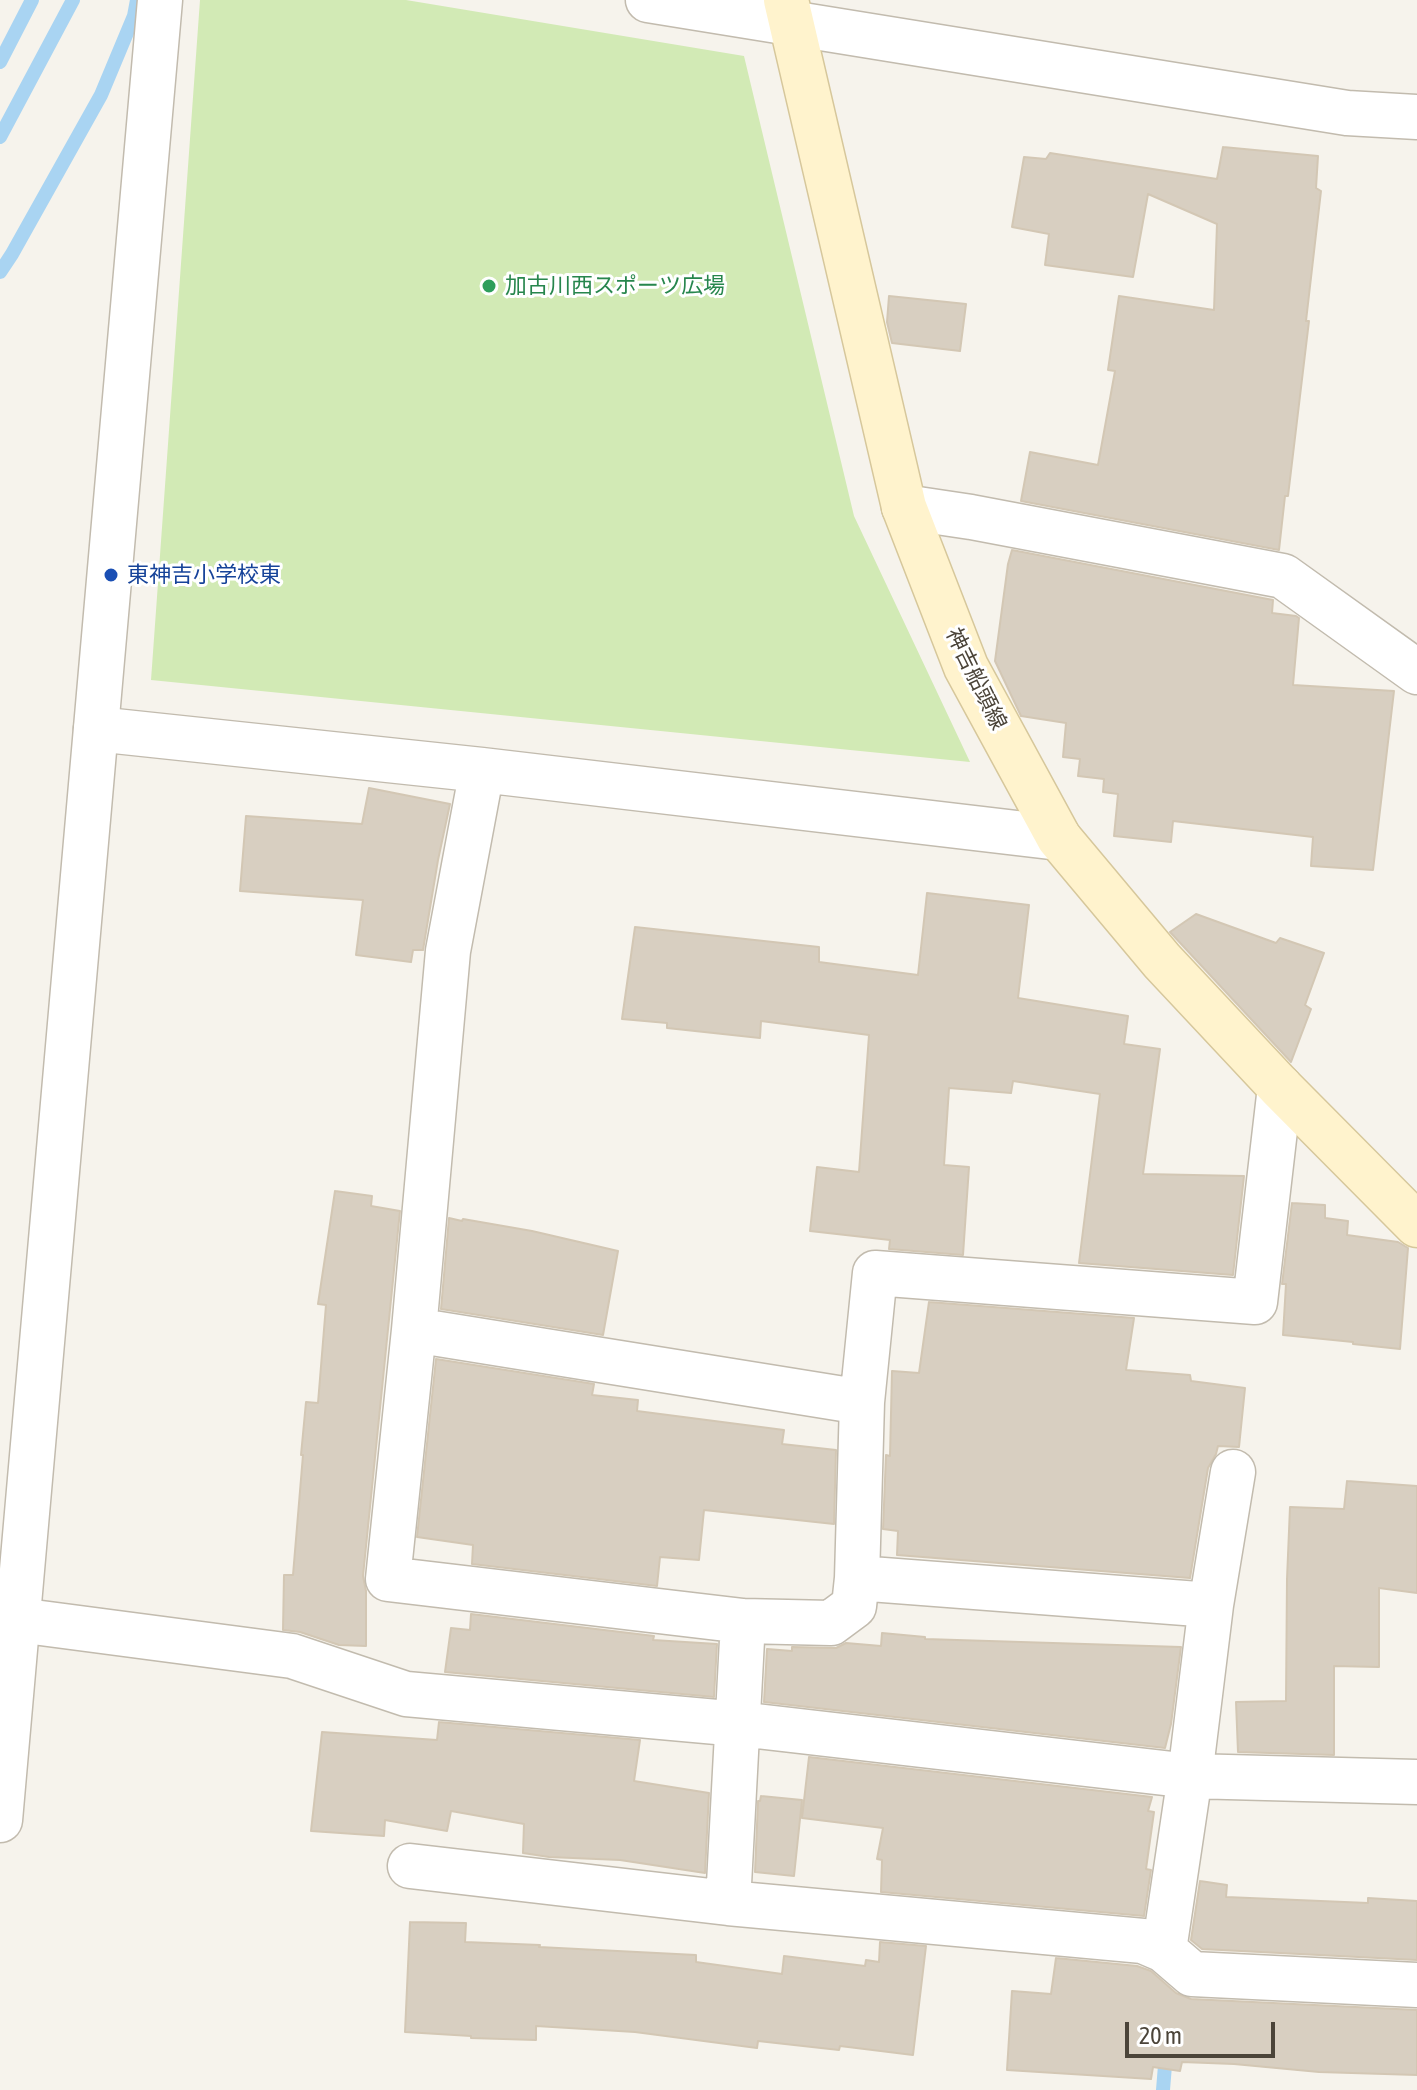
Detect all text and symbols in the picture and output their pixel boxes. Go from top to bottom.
place label: 加古川西スポーツ広場 [505,273,725,299]
marker: 加古川西スポーツ広場 [480,277,498,295]
place label: 東神吉小学校東 [127,562,281,588]
marker: 東神吉小学校東 [102,566,120,584]
street label: 神吉船頭線 [940,624,1012,734]
scale bar [1129,2006,1279,2056]
text: 20 m [1139,2022,1182,2049]

